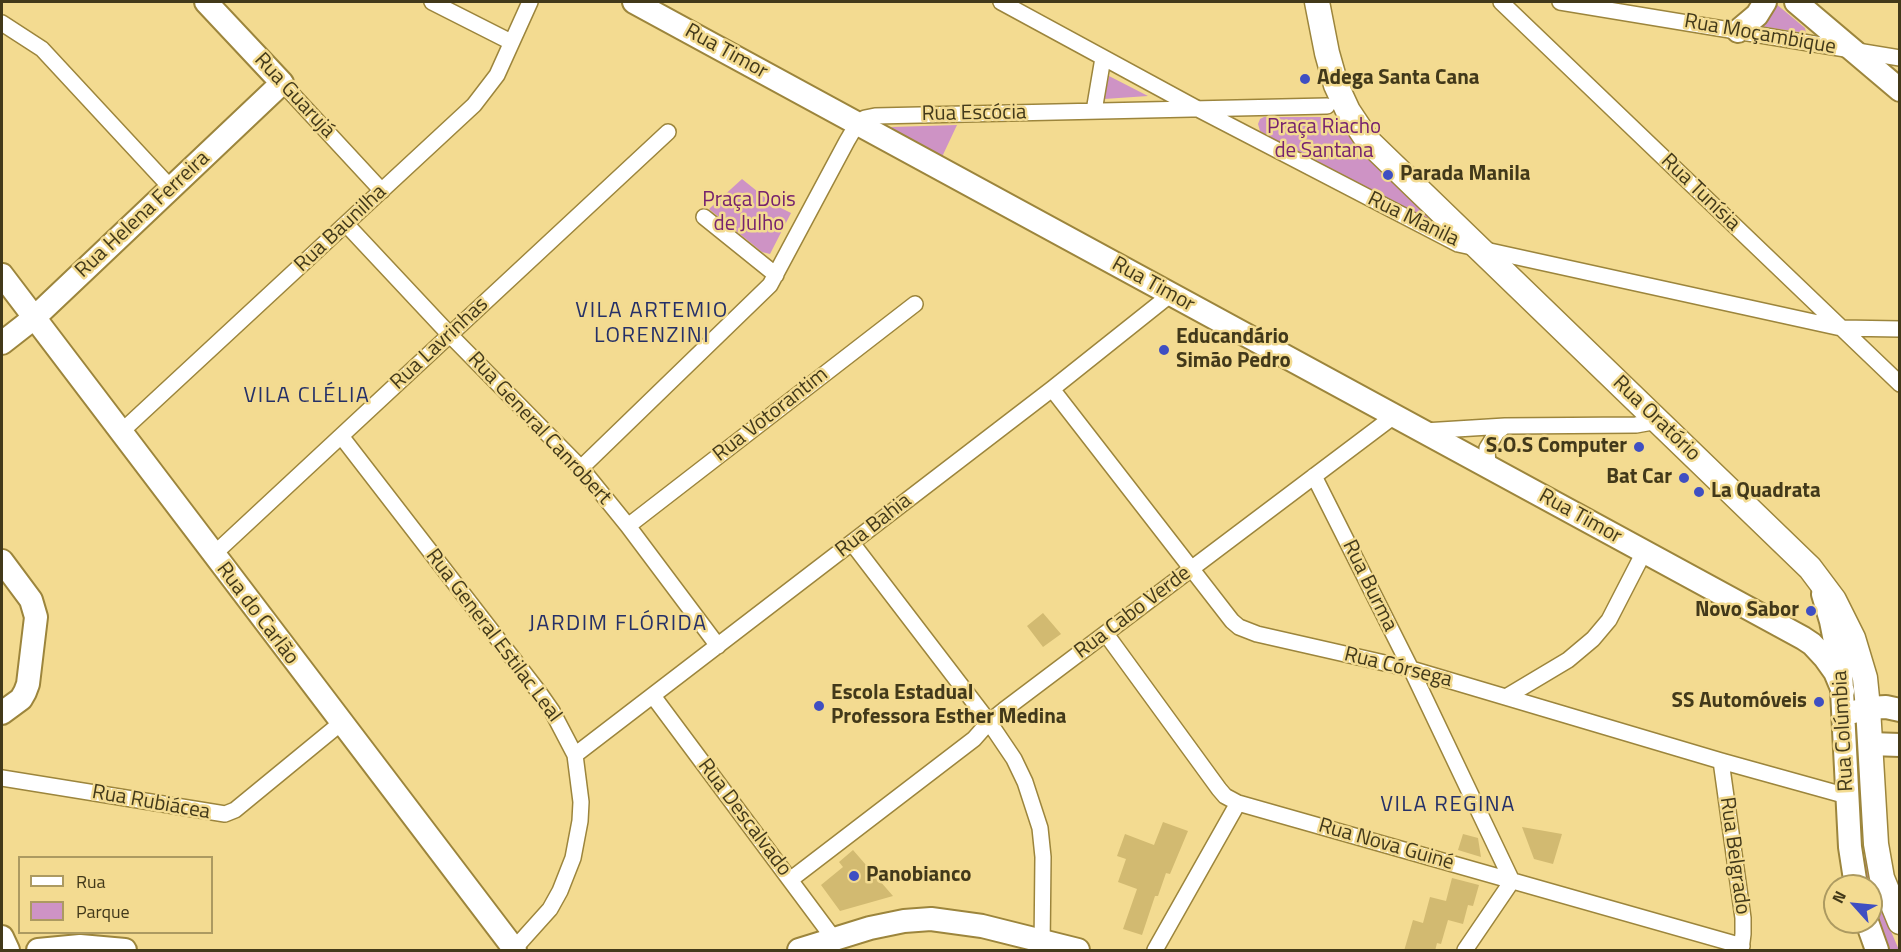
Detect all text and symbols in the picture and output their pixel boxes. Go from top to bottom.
street label: Rua Moçambique [1682,9,1838,61]
street label: Rua Timor [680,19,772,85]
street label: Rua Guarujá [248,48,340,144]
place label: Adega Santa Cana [1317,66,1480,92]
marker: Adega Santa Cana [1298,72,1312,86]
street label: Rua Escócia [921,100,1027,128]
park label: Praça Riacho de Santana [1267,115,1381,165]
street label: Rua Helena Ferreira [71,146,215,284]
street label: Rua Tunísia [1655,149,1745,237]
place label: Parada Manila [1400,162,1531,188]
marker: Parada Manila [1381,168,1395,182]
street label: Rua Baunilha [290,180,392,278]
street label: Rua Manila [1363,187,1463,253]
park label: Praça Dois de Julho [702,188,796,238]
street label: Rua Timor [1107,252,1199,318]
street label: Rua Lavrinhas [386,292,494,396]
district label: VILA ARTEMIO LORENZINI [575,299,729,350]
place label: Educandário Simão Pedro [1176,325,1291,375]
marker: Educandário Simão Pedro [1157,343,1171,357]
street label: Rua General Canrobert [462,347,616,511]
street label: Rua Votorantim [709,362,833,468]
street label: Rua Oratório [1607,371,1705,467]
district label: VILA CLÉLIA [244,384,370,410]
place label: S.O.S Computer [1486,434,1627,460]
marker: S.O.S Computer [1632,440,1646,454]
place label: Bat Car [1606,465,1672,491]
marker: Bat Car [1677,471,1691,485]
place label: La Quadrata [1711,479,1821,505]
street label: Rua Timor [1534,484,1626,550]
marker: La Quadrata [1692,485,1706,499]
street label: Rua Bahia [831,489,917,563]
street label: Rua Burma [1336,536,1402,636]
street label: Rua General Estilac Leal [420,544,566,728]
street label: Rua do Carlão [210,558,304,670]
street label: Rua Cabo Verde [1070,561,1196,665]
place label: Novo Sabor [1695,598,1799,624]
marker: Novo Sabor [1804,604,1818,618]
district label: JARDIM FLÓRIDA [528,612,708,638]
street label: Rua Córsega [1341,642,1455,694]
street label: Rua Colúmbia [1828,670,1860,792]
place label: Escola Estadual Professora Esther Medina [831,681,1066,731]
place label: SS Automóveis [1671,689,1807,715]
marker: SS Automóveis [1812,695,1826,709]
marker: Escola Estadual Professora Esther Medina [812,699,826,713]
street label: Rua Descalvado [692,754,796,882]
street label: Rua Rubiácea [90,780,212,826]
district label: VILA REGINA [1380,793,1516,819]
street label: Rua Belgrado [1713,796,1755,916]
street label: Rua Nova Guiné [1315,814,1457,876]
legend [18,856,213,934]
place label: Panobianco [866,863,971,889]
text: Rua [76,868,106,895]
marker: Panobianco [847,869,861,883]
north arrow [1823,874,1883,934]
text: N [1826,886,1852,907]
text: Parque [76,898,130,925]

